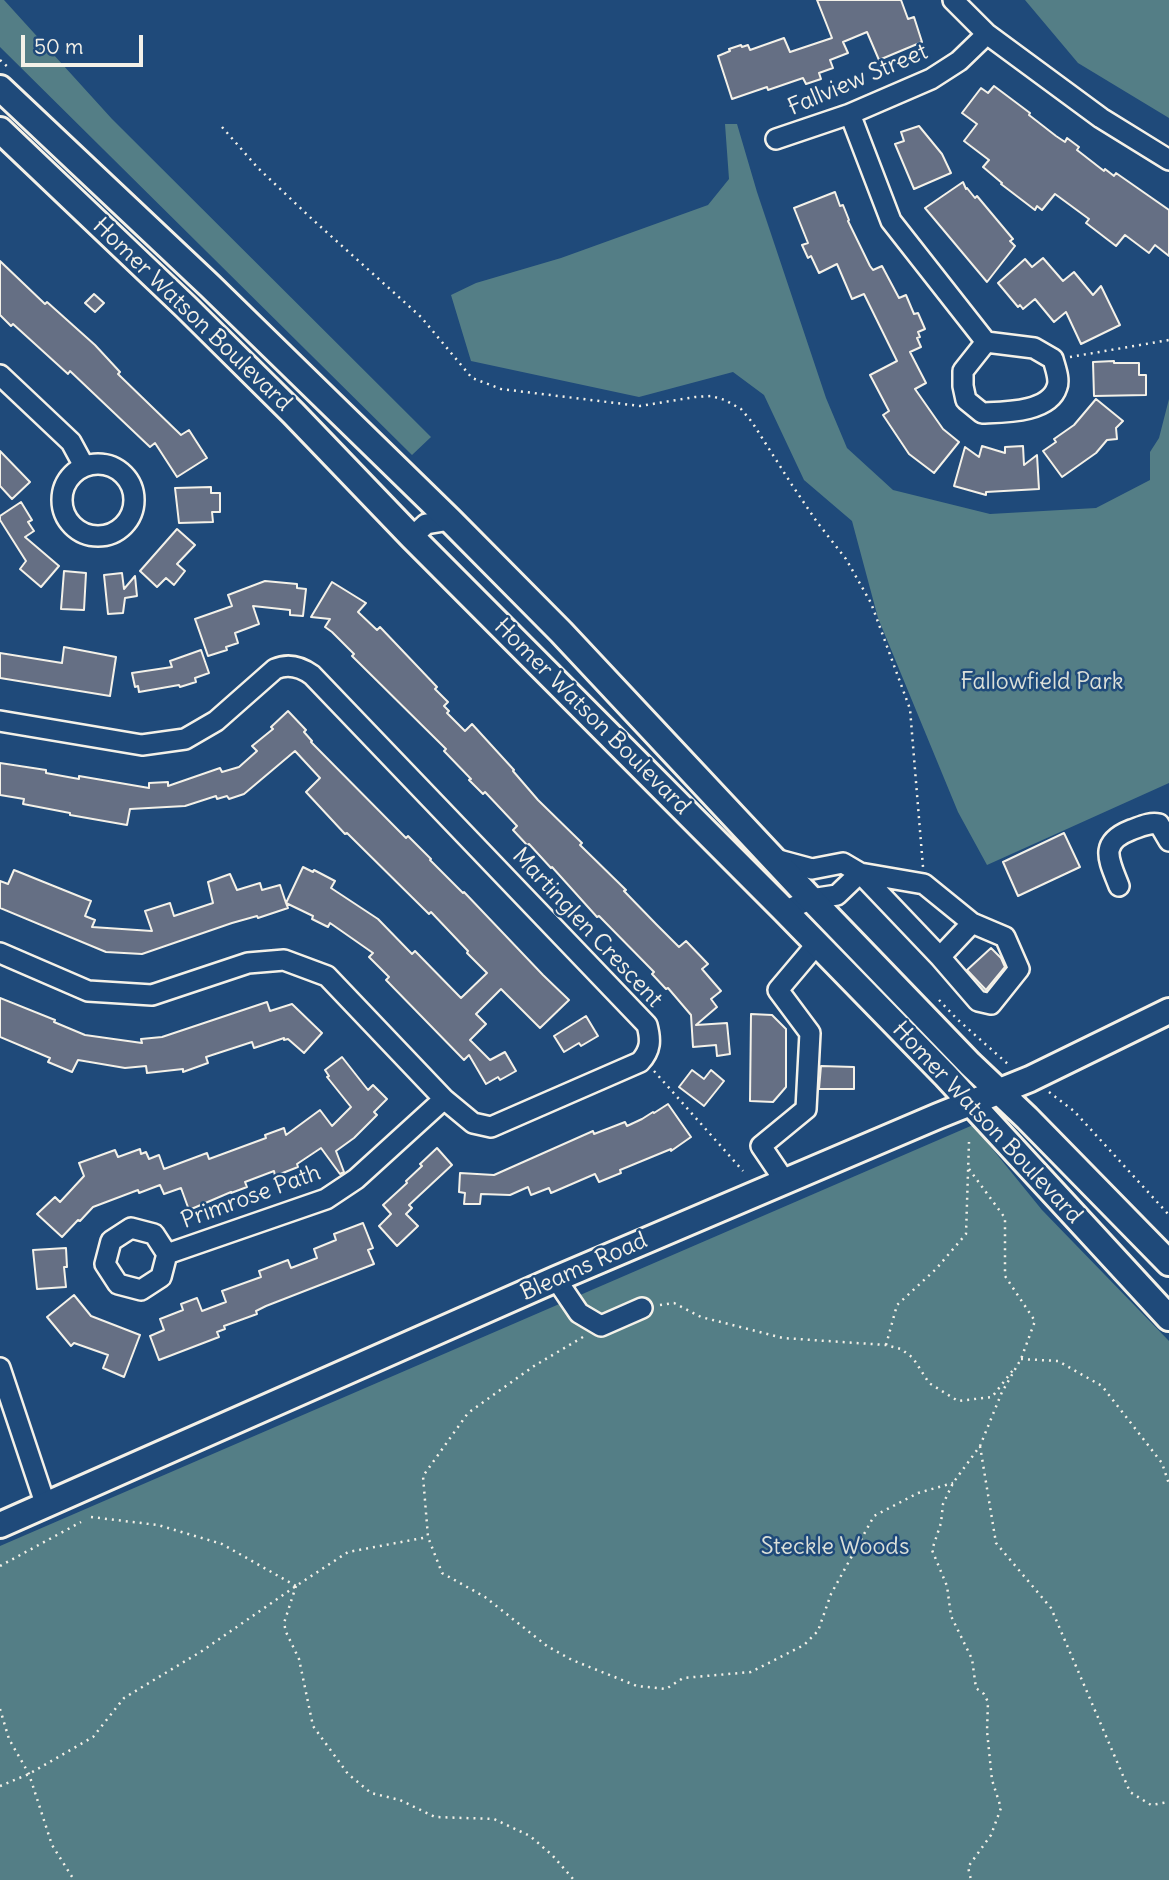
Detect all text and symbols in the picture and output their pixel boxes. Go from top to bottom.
scale bar [24,21,147,65]
text: 50 m [34,33,83,60]
street label: Fallview Street [784,38,932,122]
street label: Homer Watson Boulevard [87,213,297,417]
street label: Homer Watson Boulevard [488,613,696,821]
park label: Fallowfield Park [960,668,1124,696]
street label: Martinglen Crescent [506,843,668,1013]
street label: Homer Watson Boulevard [886,1016,1088,1230]
street label: Primrose Path [177,1159,325,1235]
street label: Bleams Road [516,1227,652,1307]
park label: Steckle Woods [761,1533,909,1561]

